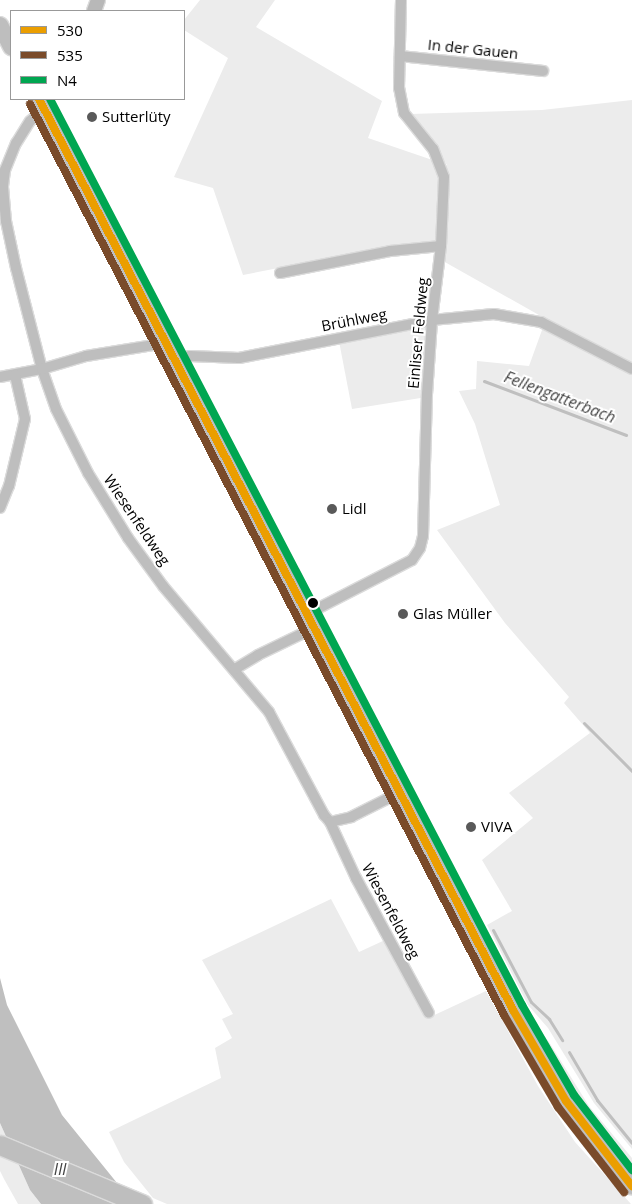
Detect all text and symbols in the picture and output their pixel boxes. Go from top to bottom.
legend [10,10,185,100]
text: 530 [57,20,83,40]
street label: In der Gauen [427,35,519,63]
text: 535 [57,45,83,65]
text: N4 [57,70,77,90]
place label: Sutterlüty [102,108,171,126]
marker: Sutterlüty [86,111,98,123]
street label: Einliser Feldweg [404,277,432,389]
street label: Brühlweg [320,305,388,335]
water label: Fellengatterbach [502,367,618,427]
street label: Wiesenfeldweg [100,471,174,569]
place label: Lidl [342,500,367,518]
marker: Lidl [326,503,338,515]
unlabelled marker [308,598,318,608]
place label: Glas Müller [413,605,492,623]
marker: Glas Müller [397,608,409,620]
place label: VIVA [481,818,513,836]
marker: VIVA [465,821,477,833]
street label: Wiesenfeldweg [358,860,424,962]
water label: Ill [54,1159,66,1179]

